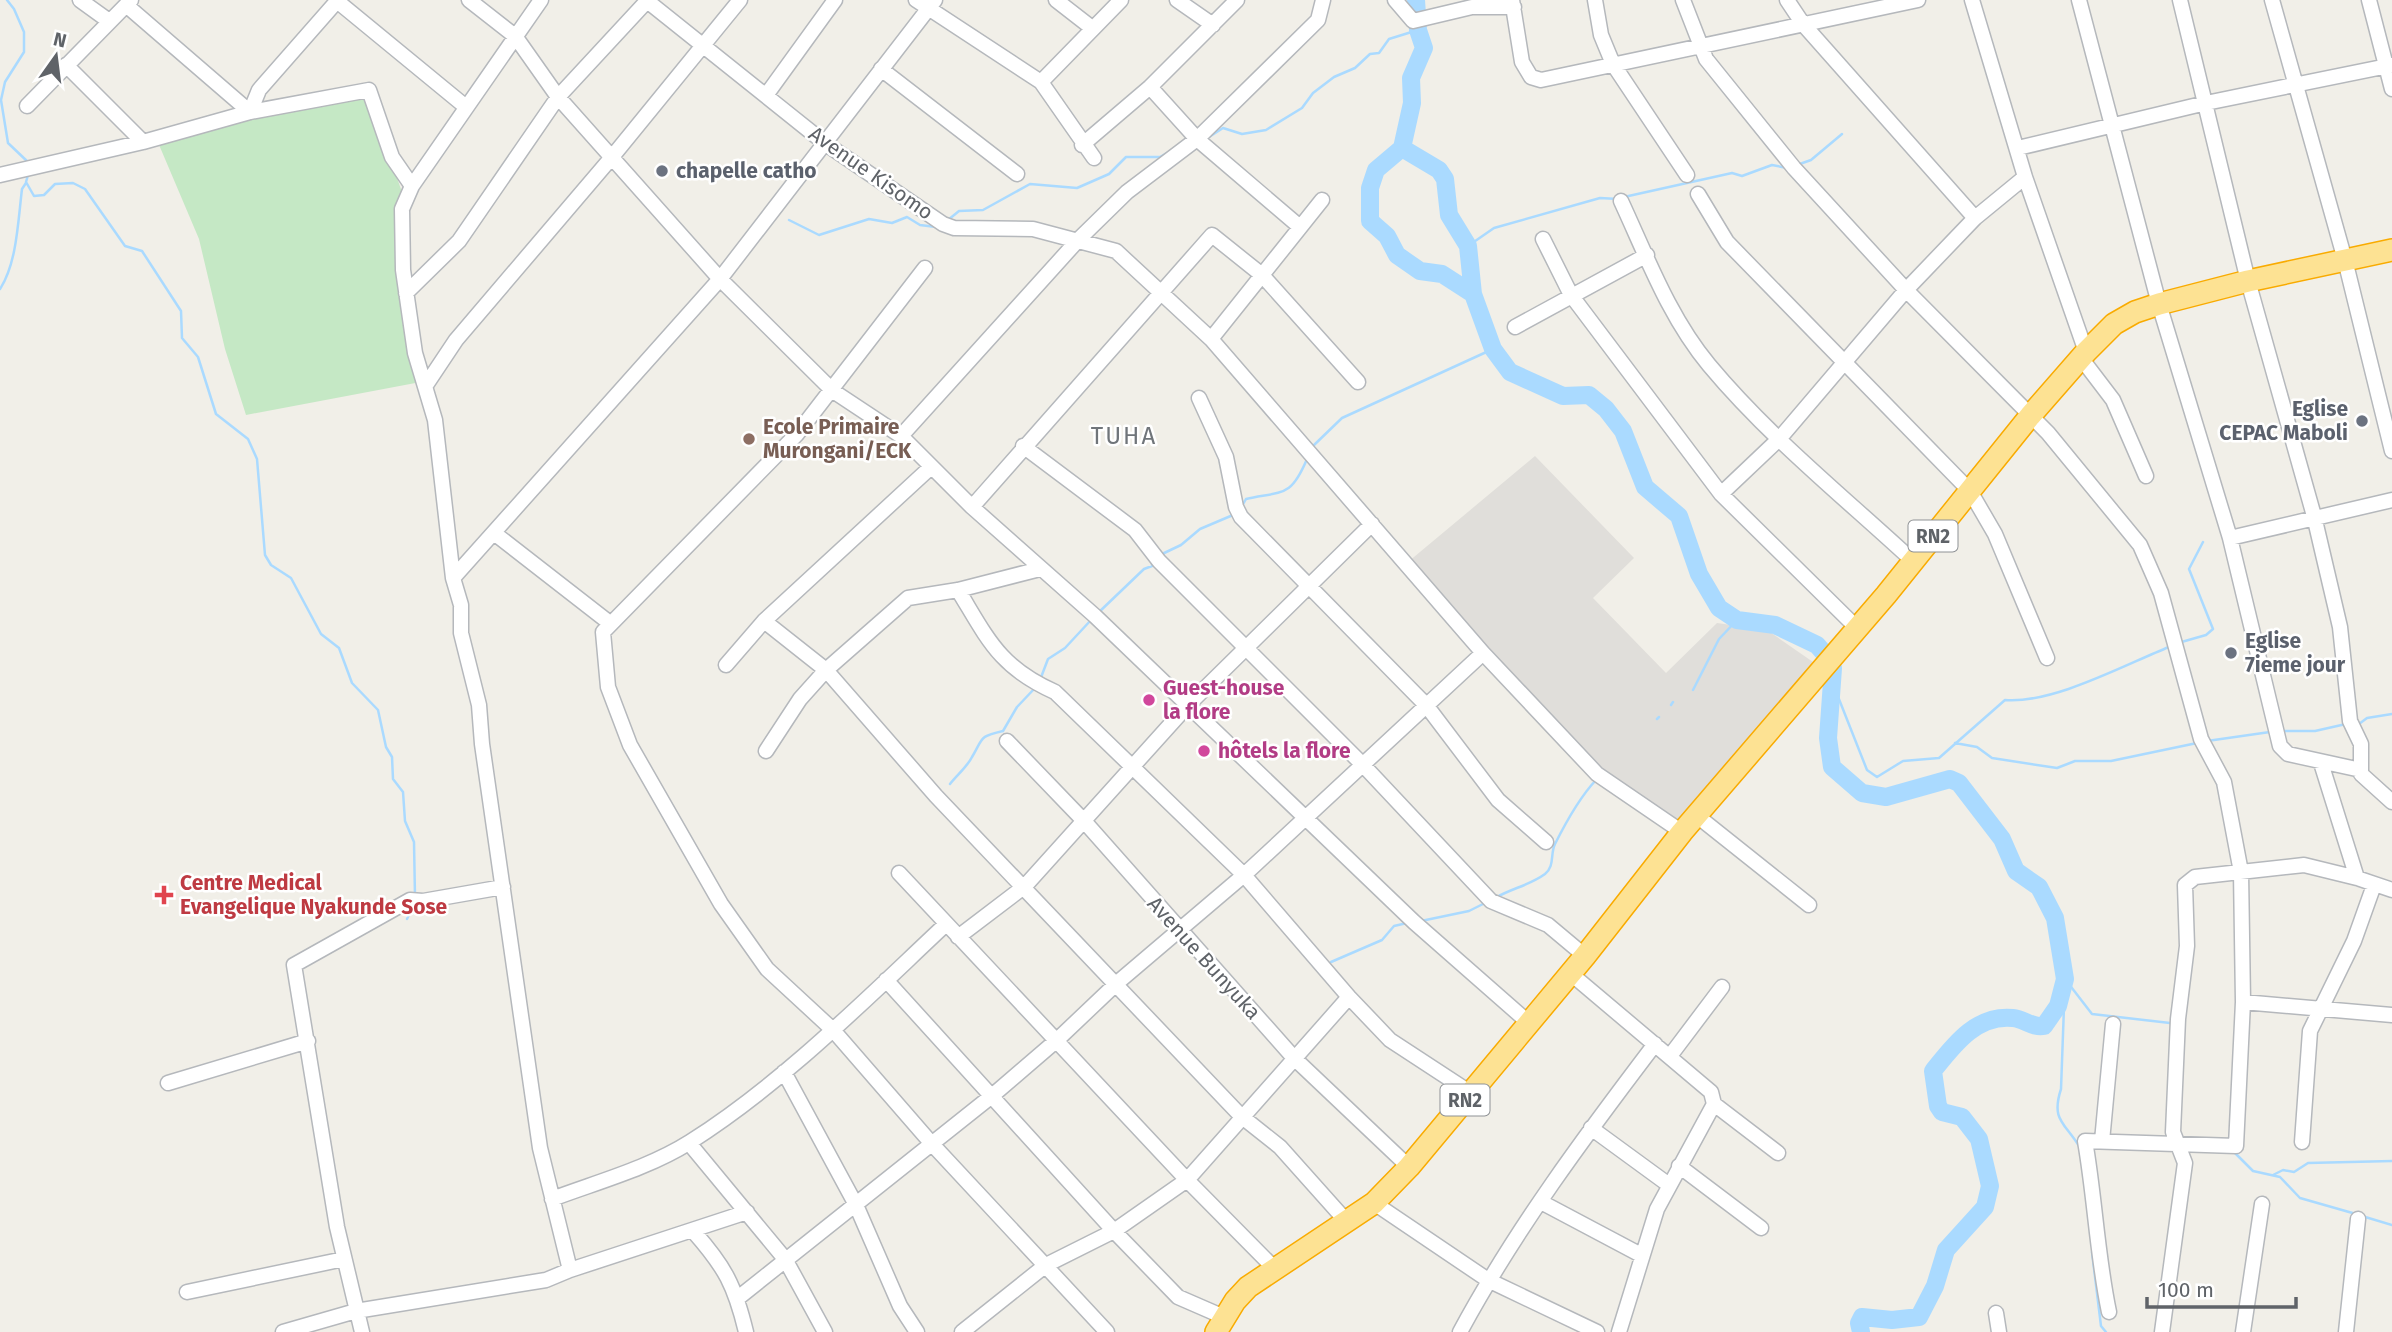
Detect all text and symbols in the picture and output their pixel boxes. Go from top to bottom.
north arrow [21,21,91,91]
text: N [51,27,69,53]
street label: Avenue Kisomo [804,121,938,225]
place label: chapelle catho [676,158,817,184]
marker: chapelle catho [654,163,670,179]
place label: Eglise CEPAC Maboli [2219,396,2348,446]
marker: Eglise CEPAC Maboli [2354,413,2370,429]
place label: Ecole Primaire Murongani/ECK [763,414,912,464]
district label: TUHA [1091,422,1157,450]
marker: Ecole Primaire Murongani/ECK [741,431,757,447]
road number: RN2 [1909,520,1958,552]
place label: Eglise 7ieme jour [2245,628,2346,678]
marker: Eglise 7ieme jour [2223,645,2239,661]
place label: Guest-house la flore [1163,675,1285,725]
marker: Guest-house la flore [1141,692,1157,708]
place label: hôtels la flore [1218,738,1351,764]
marker: hôtels la flore [1196,743,1212,759]
place label: Centre Medical Evangelique Nyakunde Sose [180,870,448,920]
marker: Centre Medical Evangelique Nyakunde Sose [154,885,174,905]
street label: Avenue Bunyuka [1142,891,1266,1025]
road number: RN2 [1440,1084,1490,1116]
scale bar [2147,1266,2296,1310]
text: 100 m [2158,1277,2214,1303]

